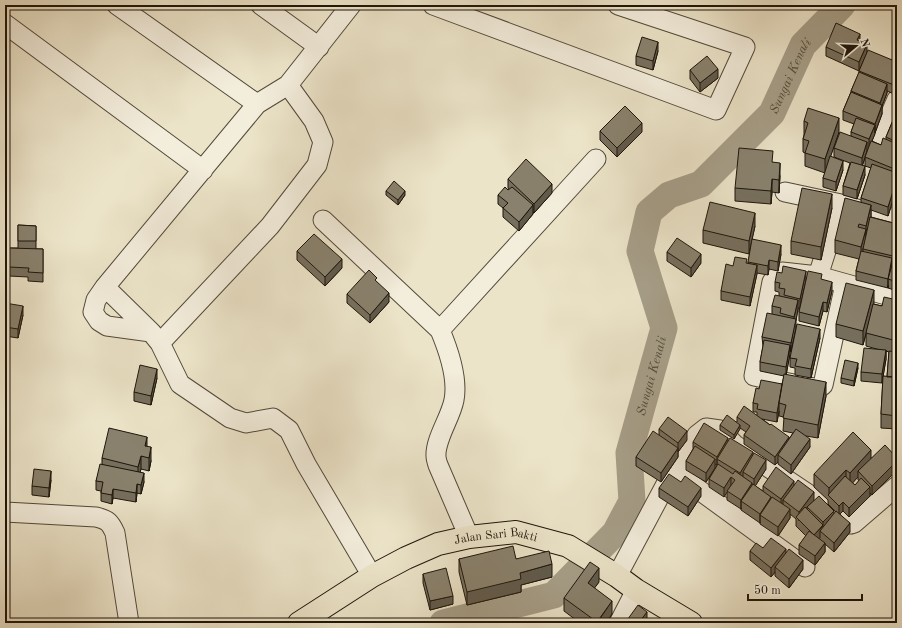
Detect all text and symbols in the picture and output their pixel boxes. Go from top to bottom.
north arrow [836,26,876,66]
water label: Sungai Kenali [768,36,814,116]
text: N [857,37,871,50]
water label: Sungai Kenali [635,334,670,417]
street label: Jalan Sari Bakti [453,527,538,547]
scale bar [748,576,862,602]
text: 50 m [754,584,781,597]

